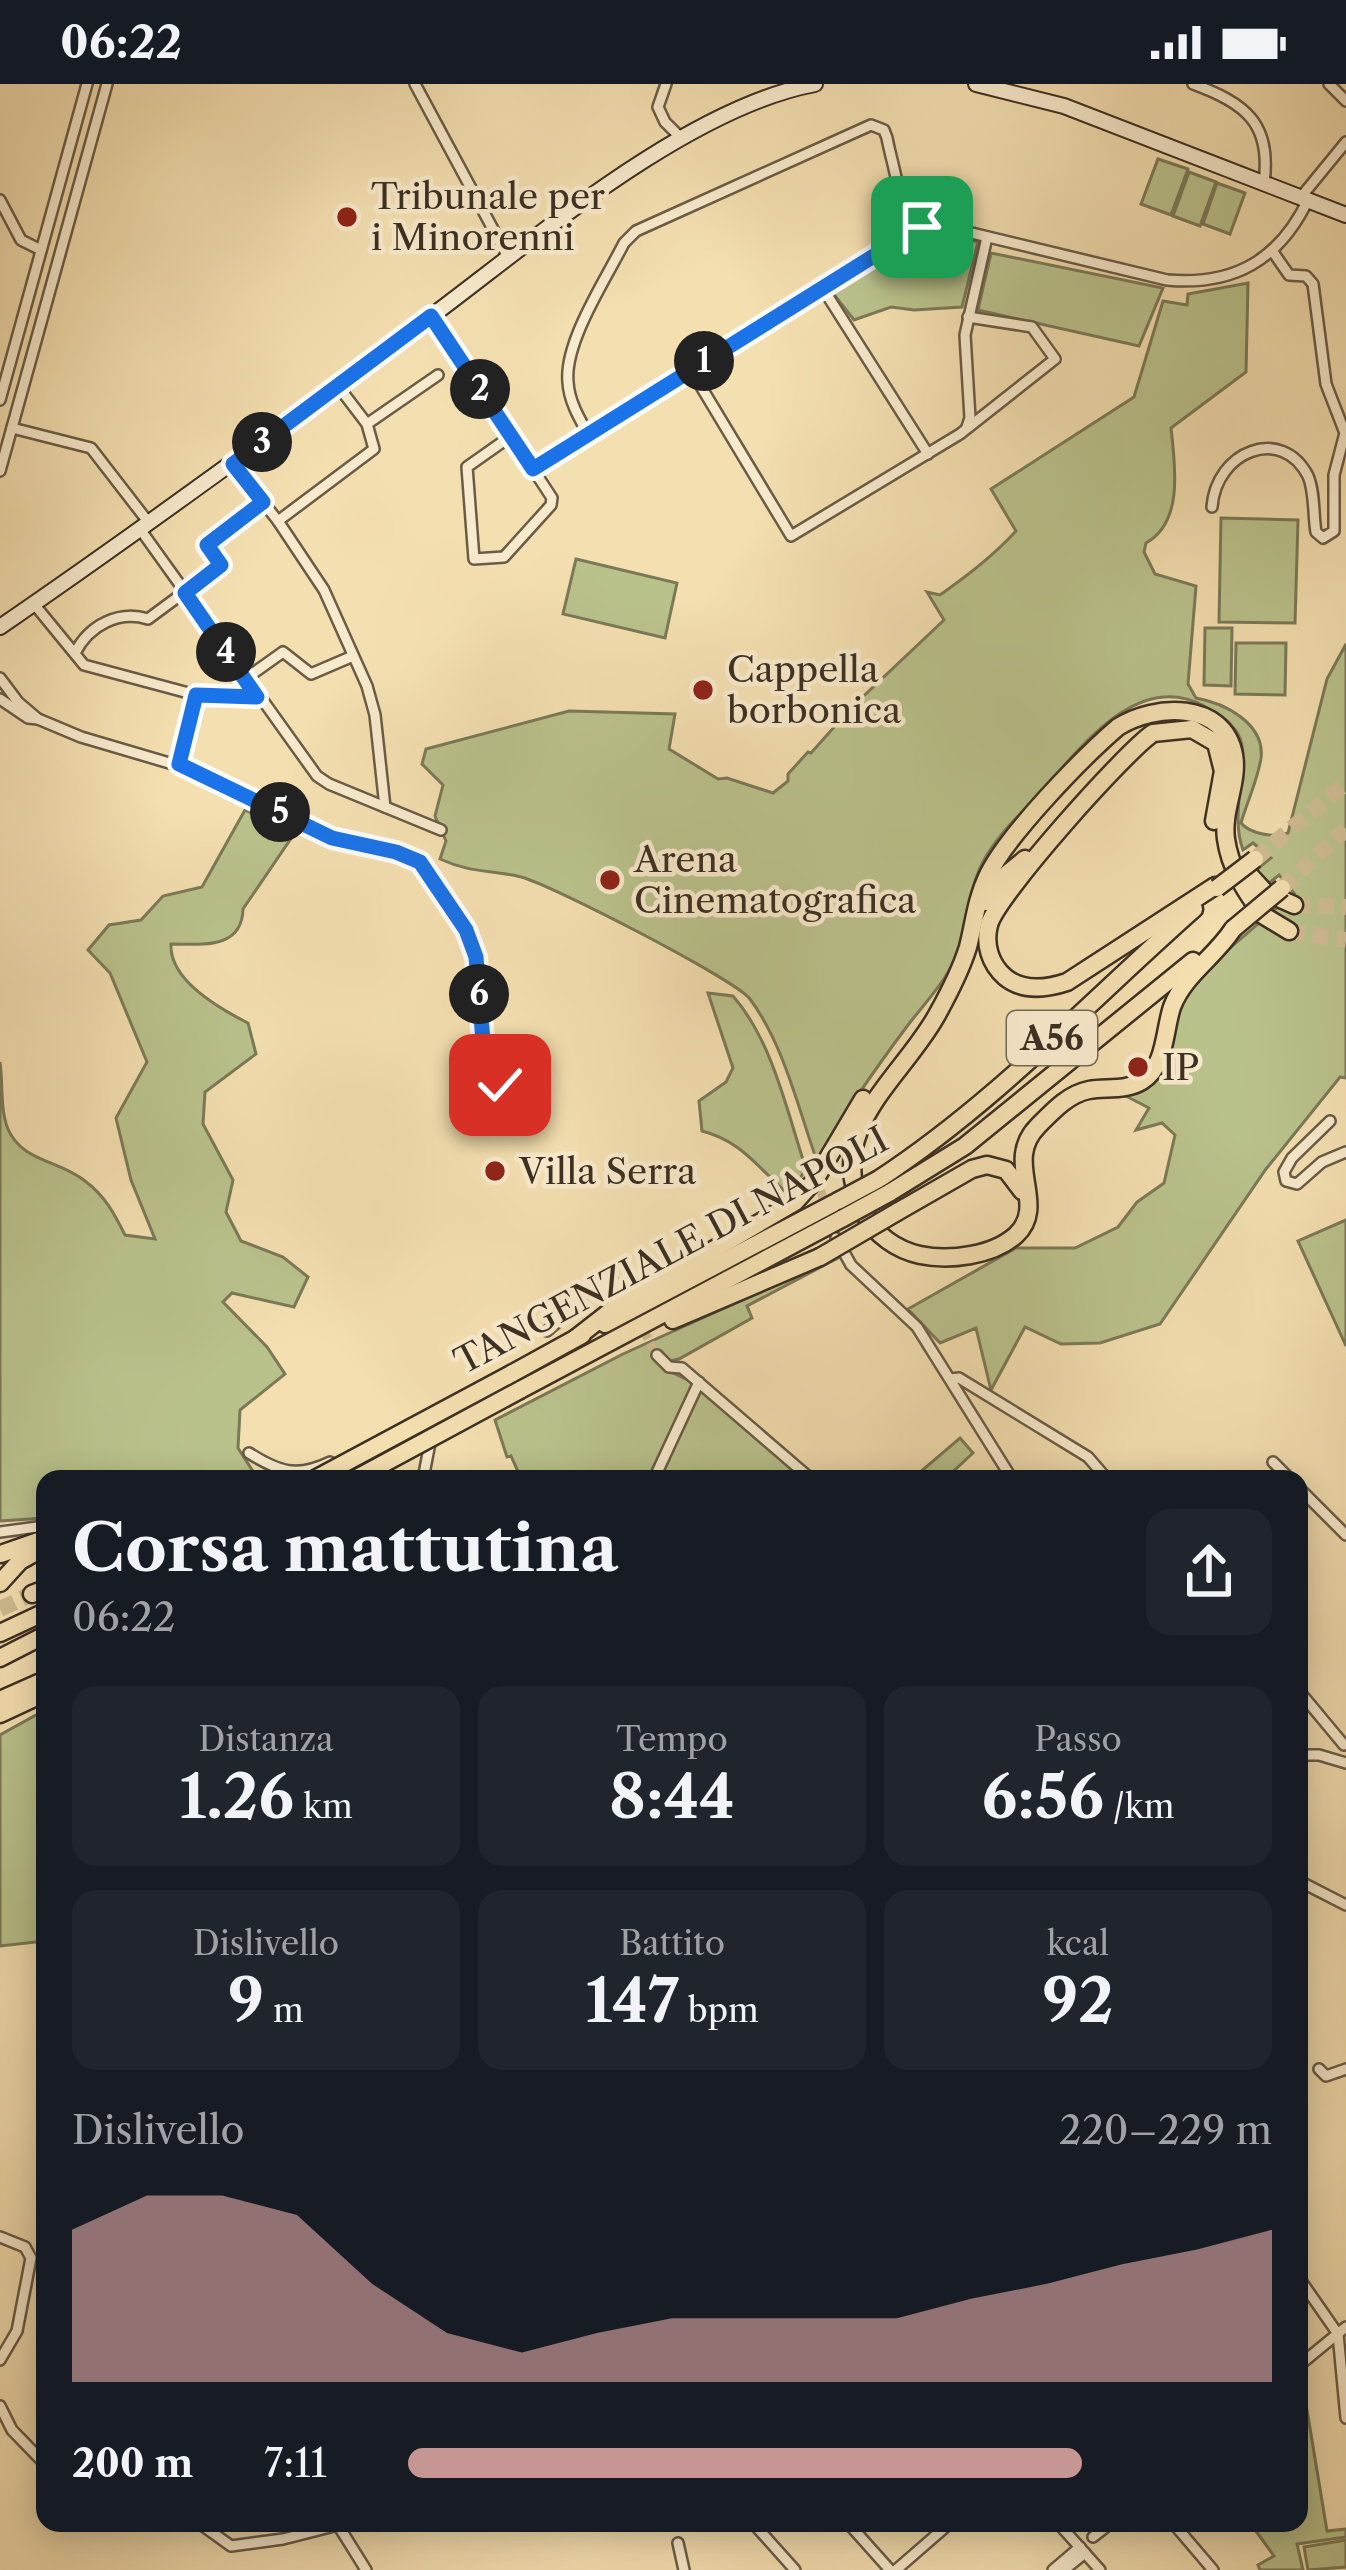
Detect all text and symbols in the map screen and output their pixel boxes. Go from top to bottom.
text: 06:22 [60,14,182,70]
place label: Tribunale per i Minorenni [371,174,605,259]
pin [871,176,973,278]
icon: arrive [889,194,955,260]
marker: Tribunale per i Minorenni [334,204,360,230]
pin: 1 [674,331,734,391]
text: 1 [697,340,711,381]
pin: 2 [450,359,510,419]
text: 2 [470,368,490,409]
pin: 3 [232,412,292,472]
text: 3 [253,421,271,462]
pin: 4 [196,622,256,682]
text: 4 [216,631,236,672]
place label: Cappella borbonica [727,647,901,732]
marker: Cappella borbonica [690,677,716,703]
pin: 5 [250,782,310,842]
text: 5 [271,791,289,832]
place label: Arena Cinematografica [633,837,916,922]
marker: Arena Cinematografica [597,867,623,893]
pin: 6 [449,964,509,1024]
text: 6 [469,973,489,1014]
road number: A56 [1007,1011,1097,1065]
pin [449,1034,551,1136]
place label: IP [1162,1045,1199,1089]
icon: check [467,1052,533,1118]
marker: IP [1125,1054,1151,1080]
street label: TANGENZIALE DI NAPOLI [446,1117,896,1383]
place label: Villa Serra [518,1149,696,1193]
marker: Villa Serra [482,1158,508,1184]
text: Corsa mattutina [72,1507,618,1588]
button: share [1146,1509,1272,1635]
text: 06:22 [72,1593,175,1641]
text: Distanza [198,1719,334,1760]
text: Tempo [616,1719,728,1760]
text: Passo [1034,1719,1122,1760]
text: 1.26 [179,1760,294,1834]
text: 8:44 [609,1760,735,1834]
text: 6:56 [981,1760,1104,1834]
text: km [294,1786,353,1827]
text: /km [1104,1786,1175,1827]
text: Dislivello [193,1923,339,1964]
text: Battito [619,1923,725,1964]
text: kcal [1047,1923,1109,1964]
text: 9 [228,1964,264,2038]
text: 147 [585,1964,679,2038]
text: 92 [1042,1964,1114,2038]
text: m [264,1990,304,2031]
text: bpm [679,1990,759,2031]
text: Dislivello [72,2106,244,2154]
text: 220–229 m [1059,2106,1272,2154]
text: 200 m [72,2439,193,2487]
text: 7:11 [264,2439,327,2487]

